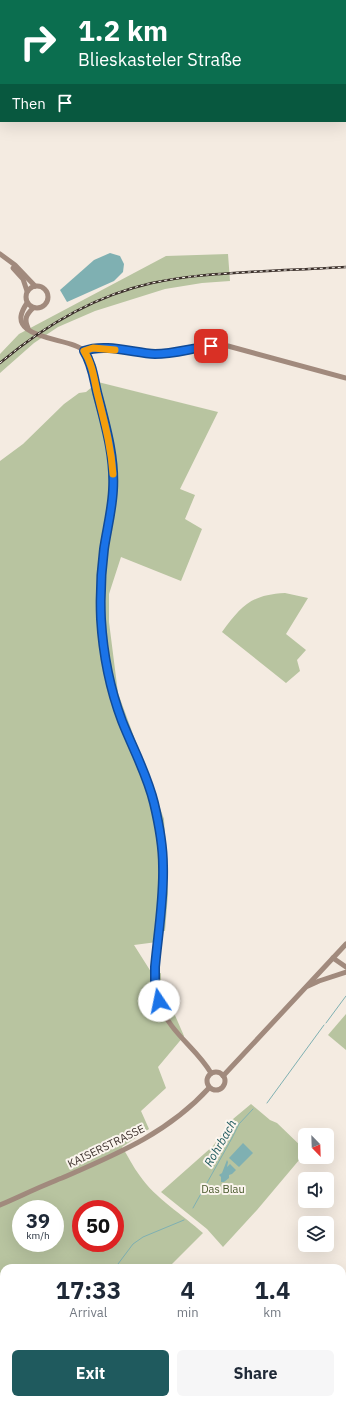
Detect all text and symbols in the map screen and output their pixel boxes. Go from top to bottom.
text: 1.2 km [78,12,168,49]
icon: right [12,16,64,68]
text: Blieskasteler Straße [78,48,242,71]
icon: arrive [54,92,76,114]
text: Then [12,94,46,113]
pin [194,329,228,363]
icon: arrive [200,335,222,357]
position arrow [138,980,180,1022]
water label: Rohrbach [201,1117,239,1169]
street label: KAISERSTRASSE [65,1121,147,1171]
north arrow [298,1128,334,1164]
map controls [298,1128,334,1252]
button: sound [298,1172,334,1208]
park label: Das Blau [201,1182,245,1196]
speed limit sign: 50 [72,1200,124,1252]
text: 39 [26,1207,50,1234]
button: layers [298,1216,334,1252]
text: km/h [26,1229,50,1242]
text: 17:33 [56,1274,121,1306]
text: 4 [180,1274,195,1306]
text: 1.4 [254,1274,290,1306]
text: Arrival [69,1304,107,1321]
text: min [177,1304,199,1321]
text: km [263,1304,281,1321]
button: Exit [12,1350,169,1396]
button: Share [177,1350,334,1396]

